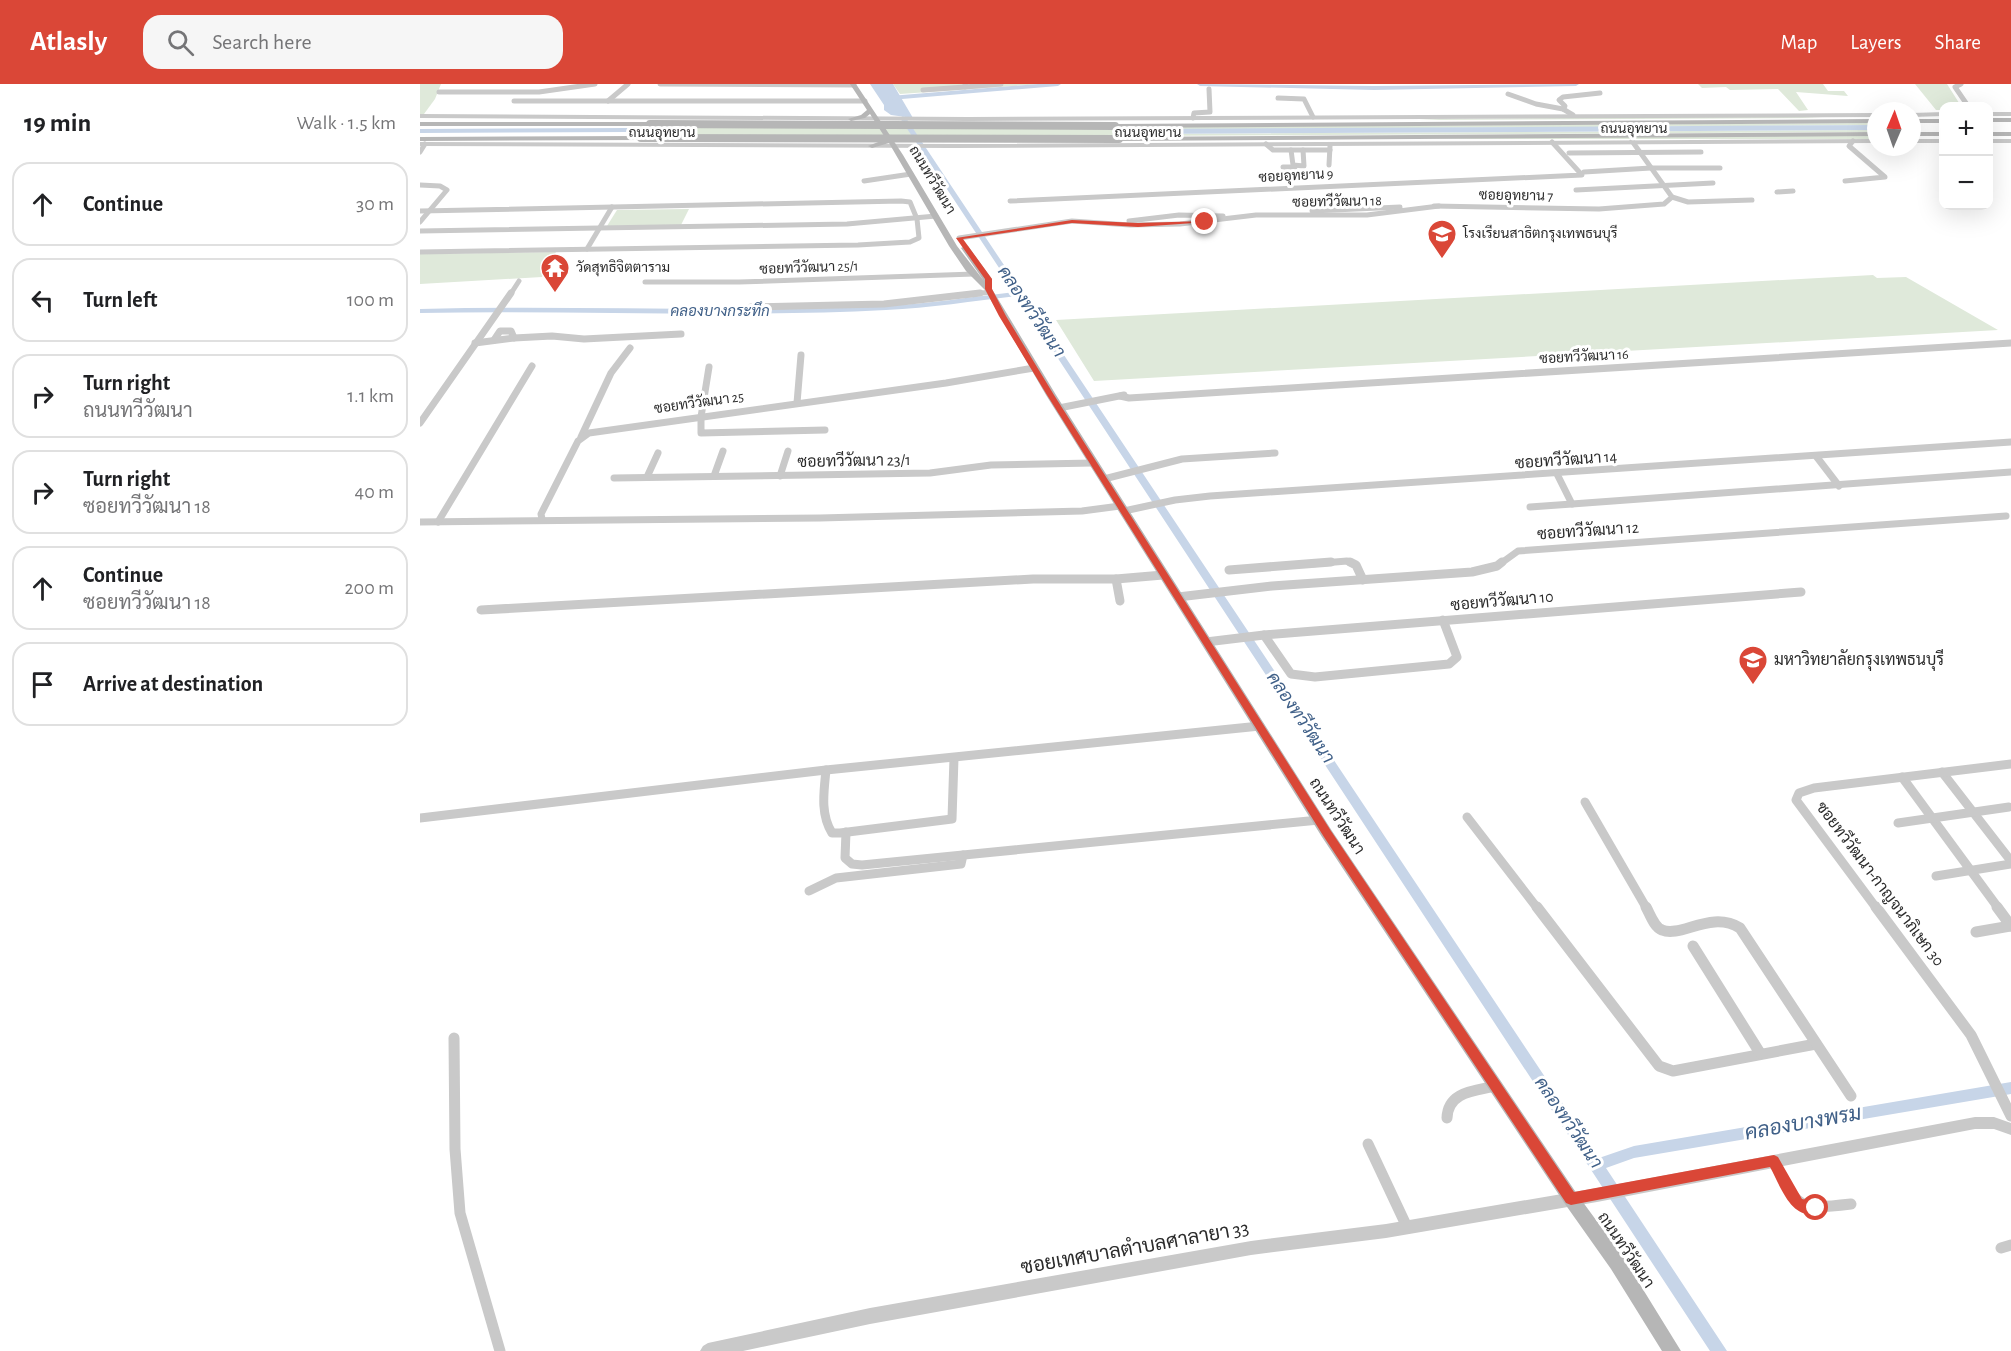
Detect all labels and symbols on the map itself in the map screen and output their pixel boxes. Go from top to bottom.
north arrow [1867,102,1921,156]
street label: ถนนอุทยาน [1600,122,1668,138]
street label: ถนนอุทยาน [628,126,696,142]
street label: ถนนอุทยาน [1114,126,1182,142]
street label: ถนนทวีวัฒนา [906,142,960,217]
street label: ซอยอุทยาน 9 [1258,167,1334,187]
street label: ซอยอุทยาน 7 [1479,188,1553,206]
street label: ซอยทวีวัฒนา 18 [1292,191,1382,210]
route end [1191,208,1217,234]
school or university icon: โรงเรียนสาธิตกรุงเทพธนบุรี [1426,218,1458,260]
place label: โรงเรียนสาธิตกรุงเทพธนบุรี [1462,224,1618,243]
temple icon: วัดสุทธิจิตตาราม [539,252,571,294]
street label: ซอยทวีวัฒนา 25/1 [759,256,859,277]
place label: วัดสุทธิจิตตาราม [576,259,670,277]
water label: คลองทวีวัฒนา [994,260,1072,361]
water label: คลองบางกระทึก [670,301,770,319]
street label: ซอยทวีวัฒนา 16 [1539,345,1629,366]
street label: ซอยทวีวัฒนา 25 [653,387,745,416]
street label: ซอยทวีวัฒนา 14 [1514,444,1618,472]
street label: ซอยทวีวัฒนา 23/1 [797,448,911,470]
street label: ซอยทวีวัฒนา 12 [1536,515,1639,543]
street label: ซอยทวีวัฒนา 10 [1450,585,1554,613]
school or university icon: มหาวิทยาลัยกรุงเทพธนบุรี [1737,644,1769,686]
place label: มหาวิทยาลัยกรุงเทพธนบุรี [1774,648,1944,671]
water label: คลองทวีวัฒนา [1263,666,1341,767]
street label: ถนนทวีวัฒนา [1306,773,1371,857]
street label: ซอยทวีวัฒนา-กาญจนาภิเษก 30 [1812,796,1950,970]
water label: คลองทวีวัฒนา [1531,1071,1609,1172]
water label: คลองบางพรม [1743,1102,1863,1144]
route start [1802,1194,1828,1220]
street label: ถนนทวีวัฒนา [1595,1207,1661,1291]
street label: ซอยเทศบาลตำบลศาลายา 33 [1019,1215,1251,1278]

